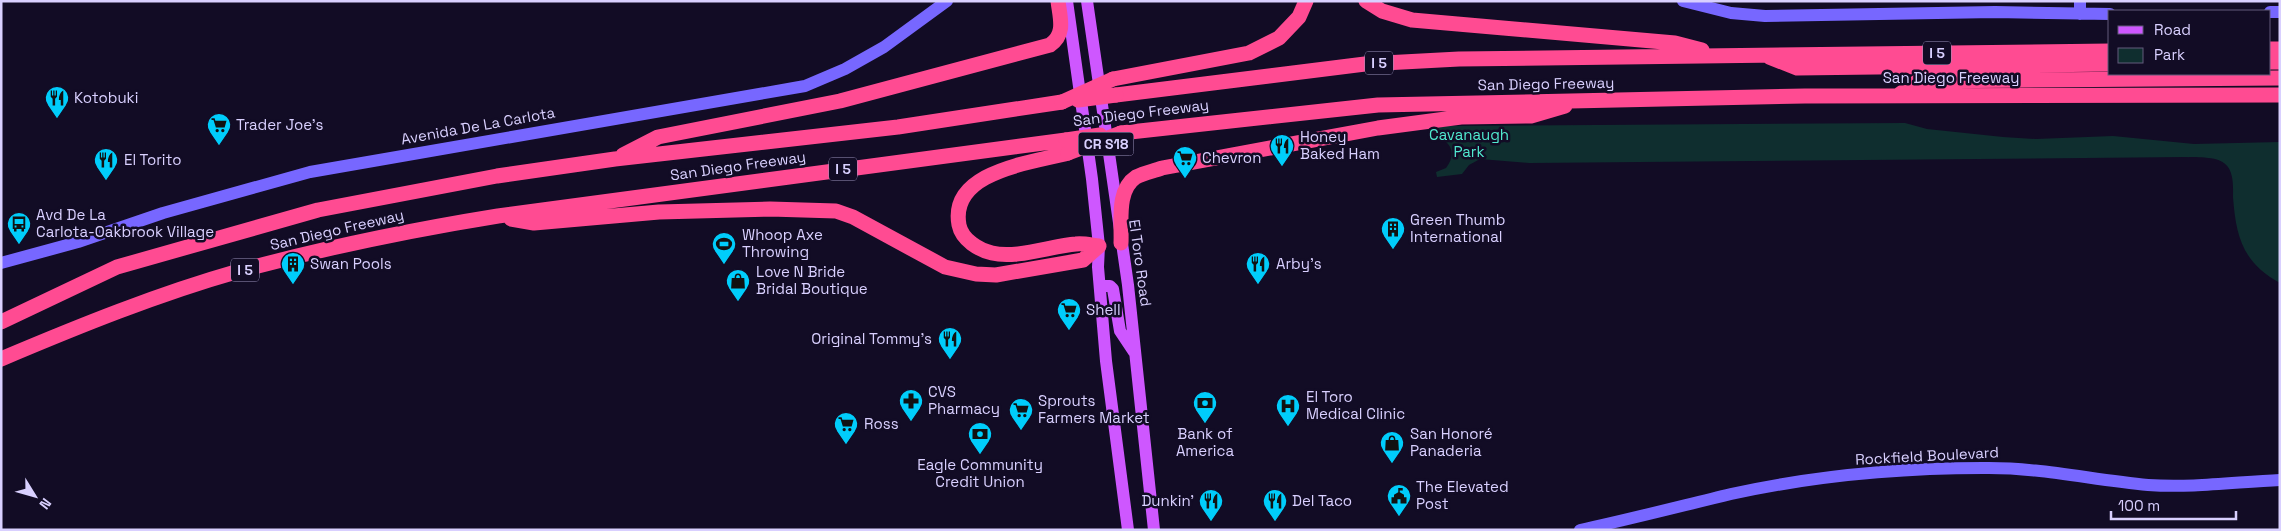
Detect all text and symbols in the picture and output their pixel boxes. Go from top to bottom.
legend [2108,10,2271,75]
text: Road [2154,20,2191,39]
road number: I 5 [1923,42,1951,64]
text: Park [2154,45,2185,64]
road number: I 5 [1365,52,1393,74]
street label: San Diego Freeway [1883,68,2019,87]
street label: San Diego Freeway [1477,73,1615,94]
restaurant icon: Kotobuki [44,85,70,119]
place label: Kotobuki [74,88,138,107]
street label: San Diego Freeway [1072,95,1210,130]
street label: Avenida De La Carlota [399,103,557,148]
supermarket icon: Trader Joe's [206,112,232,146]
place label: Trader Joe's [236,115,323,134]
park label: Cavanaugh Park [1429,125,1509,161]
place label: Honey Baked Ham [1300,127,1380,163]
road number: CR S18 [1078,132,1134,156]
restaurant icon: Honey Baked Ham [1269,133,1295,167]
supermarket icon: Chevron [1172,145,1198,179]
restaurant icon: El Torito [93,147,119,181]
street label: San Diego Freeway [669,147,807,184]
place label: Chevron [1202,148,1261,167]
place label: El Torito [124,150,181,169]
road number: I 5 [829,157,857,180]
place label: Avd De La Carlota-Oakbrook Village [36,205,214,241]
street label: San Diego Freeway [268,205,406,254]
place label: Green Thumb International [1410,210,1505,246]
bus stop icon: Avd De La Carlota-Oakbrook Village [6,211,32,245]
building icon: Green Thumb International [1380,216,1406,250]
street label: El Toro Road [1125,218,1156,308]
place label: Whoop Axe Throwing [742,225,823,261]
sports icon: Whoop Axe Throwing [711,231,737,265]
building icon: Swan Pools [280,251,306,285]
restaurant icon: Arby's [1245,251,1271,285]
place label: Swan Pools [310,254,392,273]
place label: Arby's [1276,254,1322,273]
road number: I 5 [231,258,259,282]
place label: Love N Bride Bridal Boutique [756,262,868,298]
shop icon: Love N Bride Bridal Boutique [725,268,751,302]
supermarket icon: Shell [1056,297,1082,331]
place label: Shell [1086,300,1121,319]
restaurant icon: Original Tommy's [937,326,963,360]
place label: Original Tommy's [811,329,932,348]
place label: CVS Pharmacy [928,382,1000,418]
place label: El Toro Medical Clinic [1306,387,1405,423]
pharmacy icon: CVS Pharmacy [898,388,924,422]
bank icon: Bank of America [1192,390,1218,424]
place label: Sprouts Farmers Market [1038,391,1150,427]
hospital icon: El Toro Medical Clinic [1275,393,1301,427]
supermarket icon: Sprouts Farmers Market [1008,397,1034,431]
supermarket icon: Ross [833,411,859,445]
place label: Ross [864,414,899,433]
bank icon: Eagle Community Credit Union [967,421,993,455]
place label: Bank of America [1176,424,1234,460]
place label: San Honoré Panaderia [1410,424,1493,460]
shop icon: San Honoré Panaderia [1379,430,1405,464]
street label: Rockfield Boulevard [1855,442,1999,469]
place label: Eagle Community Credit Union [917,455,1043,491]
north arrow [10,471,60,521]
place label: The Elevated Post [1416,477,1509,513]
public building icon: The Elevated Post [1386,483,1412,517]
restaurant icon: Dunkin' [1198,488,1224,522]
restaurant icon: Del Taco [1262,488,1288,522]
scale bar [2111,488,2236,520]
place label: Dunkin' [1141,491,1194,510]
place label: Del Taco [1292,491,1352,510]
text: N [35,495,55,513]
text: 100 m [2118,496,2160,515]

